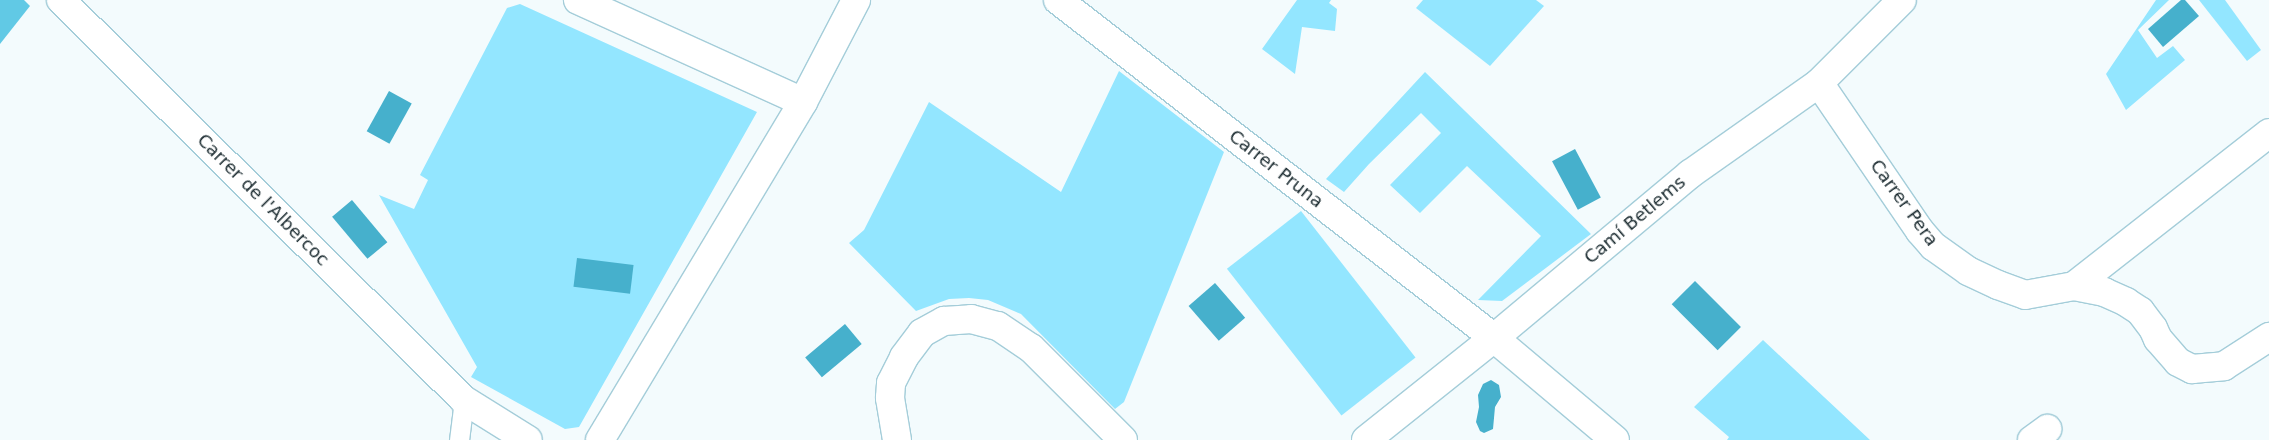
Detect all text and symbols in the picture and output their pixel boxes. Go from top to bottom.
street label: Carrer Pruna [1225,125,1327,213]
street label: Carrer de l'Albercoc [193,130,333,270]
street label: Carrer Pera [1865,156,1943,250]
street label: Camí Betlems [1580,171,1690,269]

